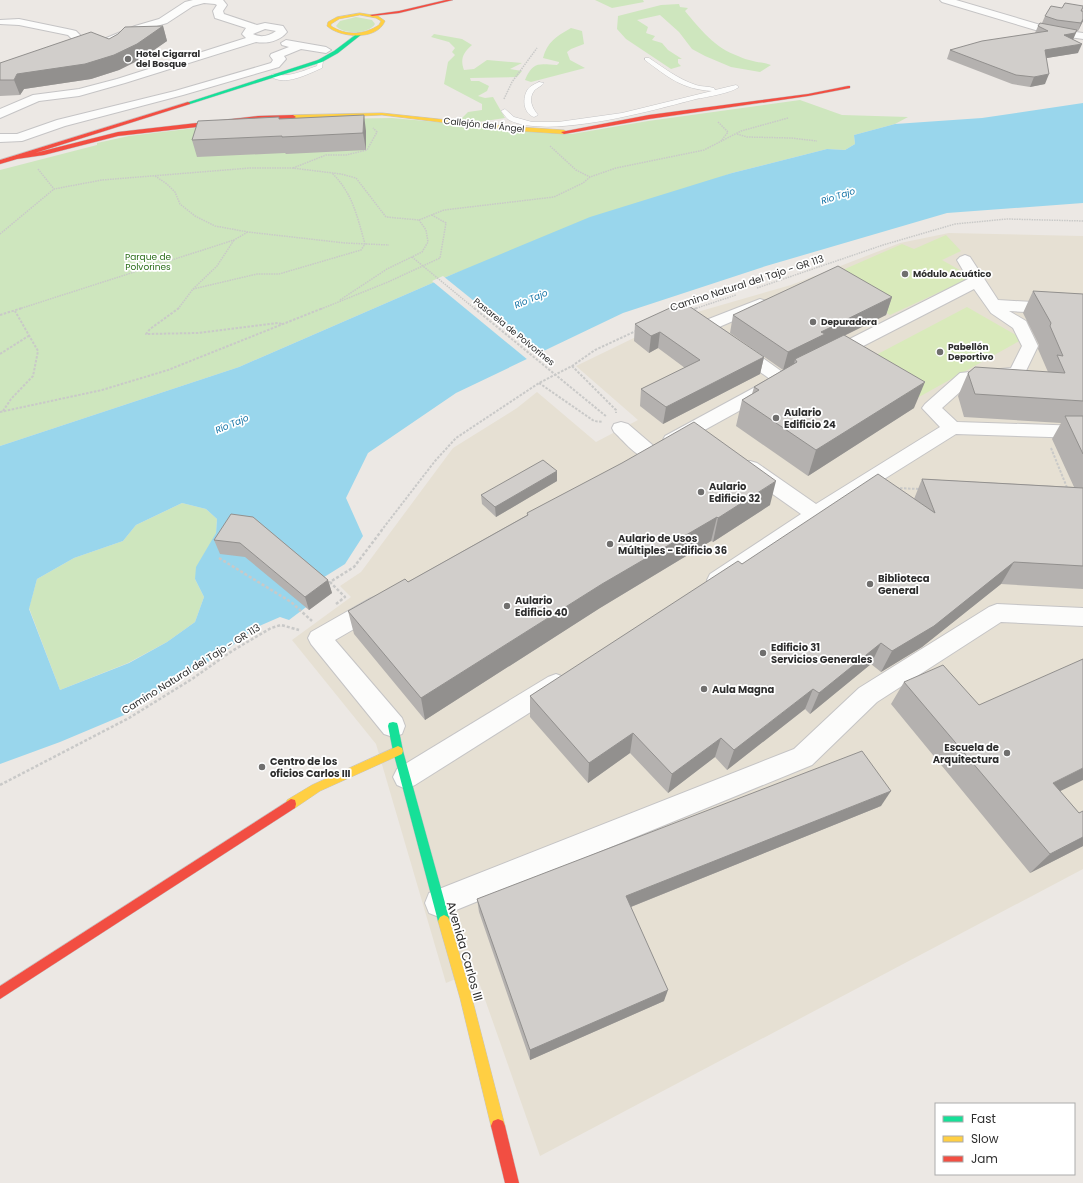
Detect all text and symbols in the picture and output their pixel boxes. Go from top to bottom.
place label: Hotel Cigarral del Bosque [136,48,201,70]
marker: Hotel Cigarral del Bosque [123,54,133,64]
street label: Callejón del Ángel [443,115,525,135]
water label: Río Tajo [819,185,857,207]
park label: Parque de Polvorines [125,251,171,273]
street label: Camino Natural del Tajo - GR 113 [668,251,826,315]
place label: Módulo Acuático [913,268,991,280]
marker: Módulo Acuático [900,269,910,279]
water label: Río Tajo [513,287,550,311]
street label: Pasarela de Polvorines [471,295,557,369]
place label: Depuradora [821,316,877,328]
marker: Depuradora [808,317,818,327]
place label: Pabellón Deportivo [948,341,994,363]
marker: Pabellón Deportivo [935,347,945,357]
place label: Aulario Edificio 24 [784,405,836,432]
water label: Río Tajo [214,412,251,436]
marker: Aulario Edificio 24 [771,413,781,423]
place label: Aulario Edificio 32 [709,479,760,506]
marker: Aulario Edificio 32 [696,487,706,497]
place label: Aulario de Usos Múltiples - Edificio 36 [618,531,727,558]
marker: Aulario de Usos Múltiples - Edificio 36 [605,539,615,549]
place label: Biblioteca General [878,571,930,598]
marker: Biblioteca General [865,579,875,589]
place label: Aulario Edificio 40 [515,593,568,620]
marker: Aulario Edificio 40 [502,601,512,611]
street label: Camino Natural del Tajo - GR 113 [119,620,263,718]
place label: Edificio 31 Servicios Generales [771,640,873,667]
marker: Edificio 31 Servicios Generales [758,648,768,658]
place label: Aula Magna [712,682,774,697]
marker: Aula Magna [699,684,709,694]
place label: Escuela de Arquitectura [933,740,999,767]
marker: Escuela de Arquitectura [1002,748,1012,758]
place label: Centro de los oficios Carlos III [270,754,351,781]
marker: Centro de los oficios Carlos III [257,762,267,772]
street label: Avenida Carlos III [443,899,487,1003]
legend [935,1103,1075,1175]
text: Fast [971,1110,996,1127]
text: Slow [971,1130,999,1147]
text: Jam [971,1150,998,1167]

